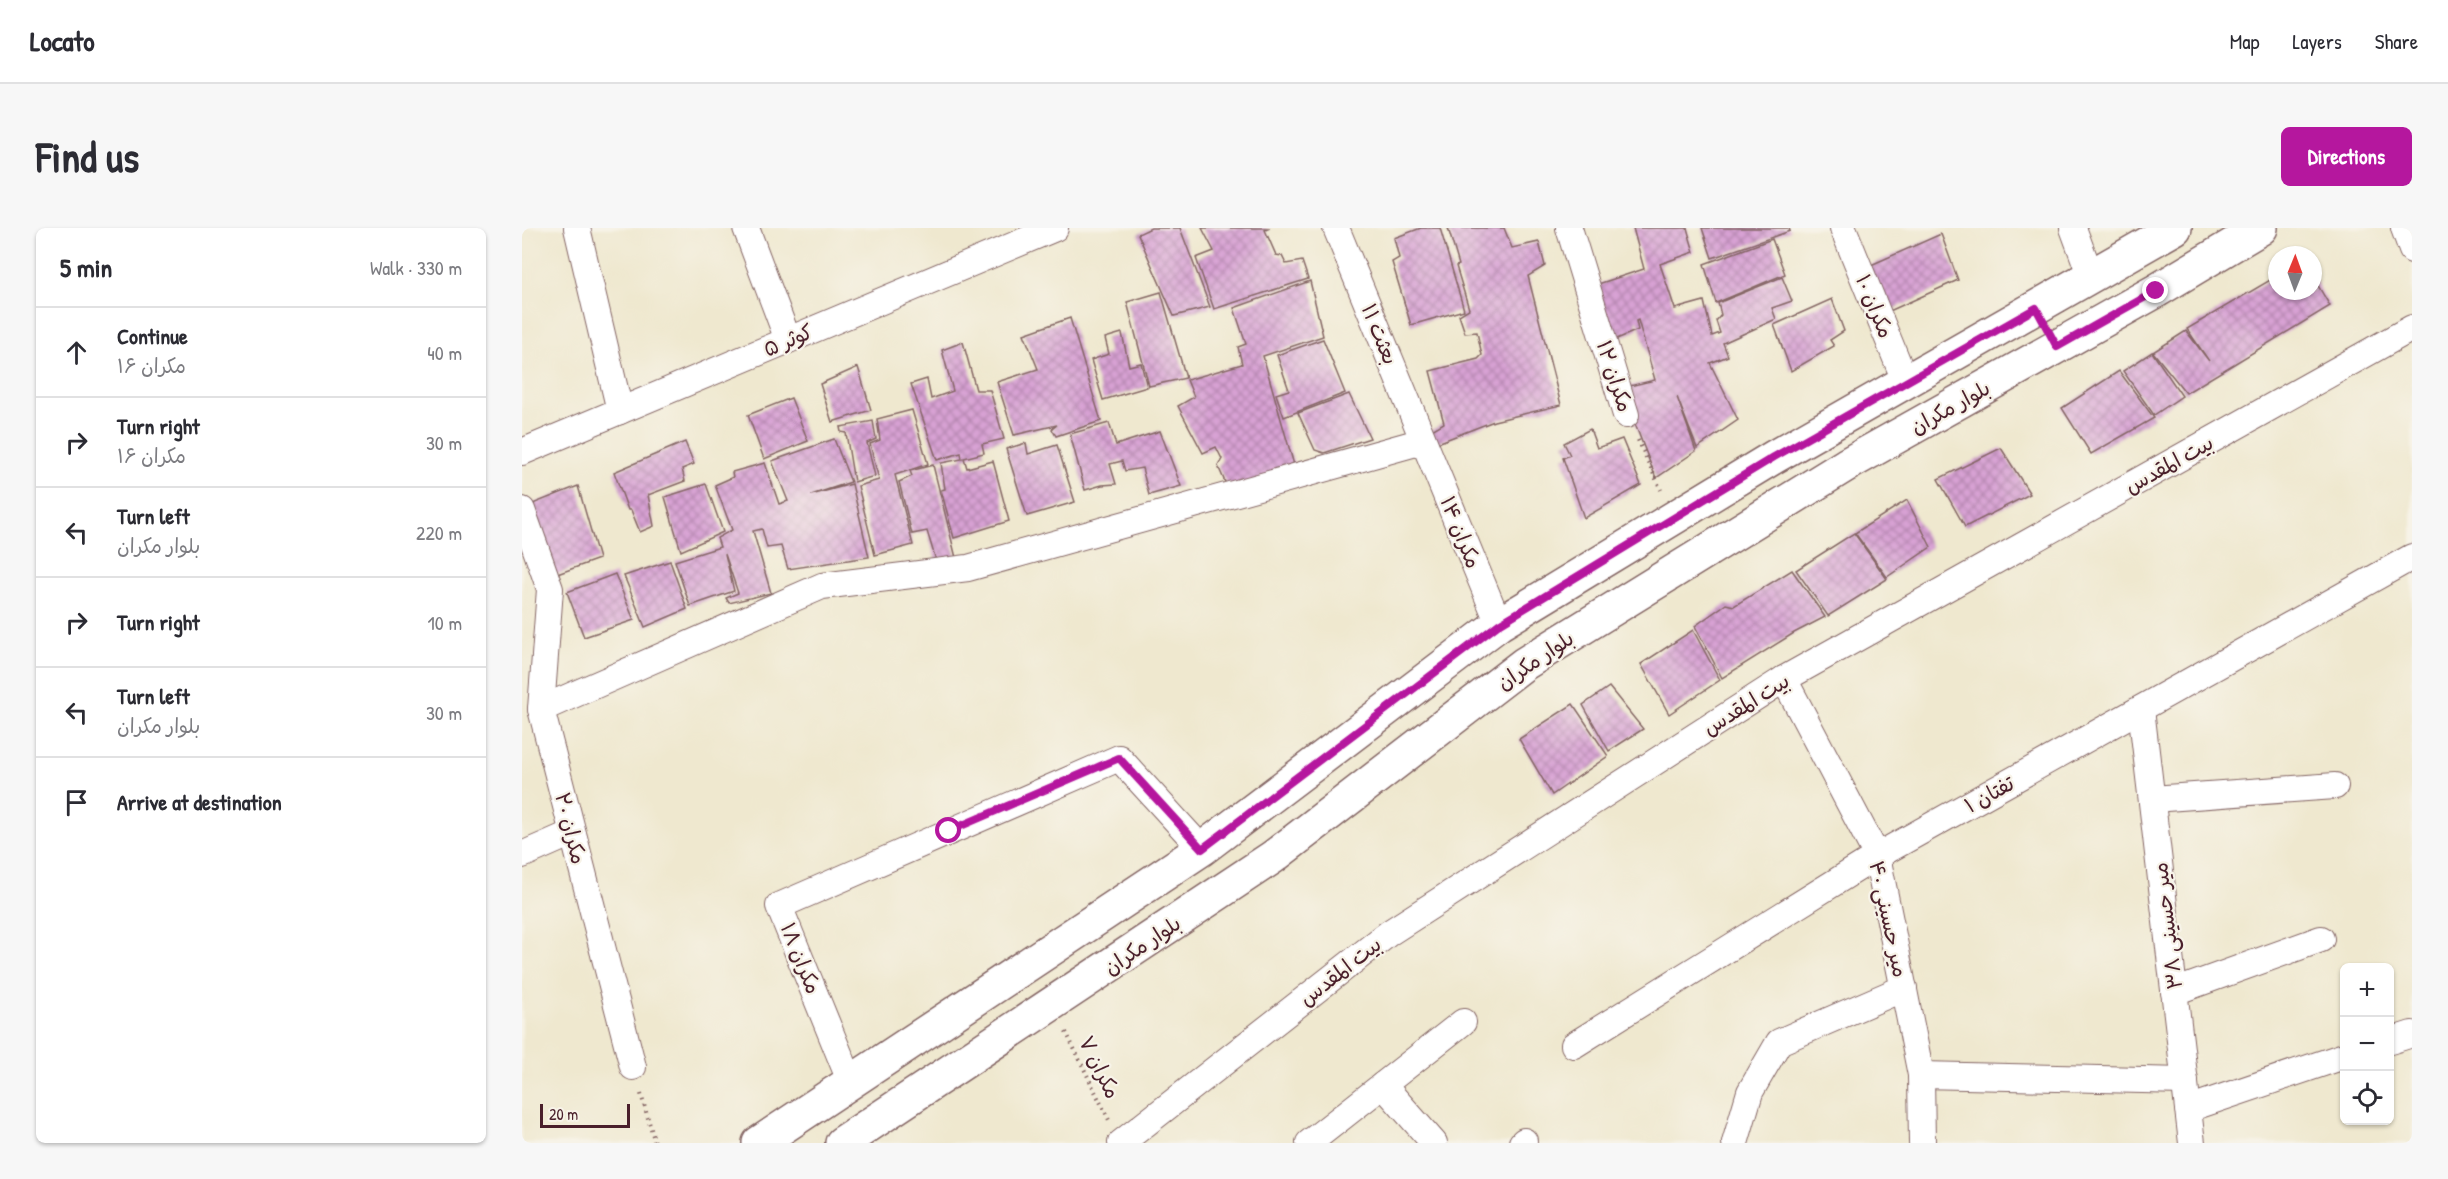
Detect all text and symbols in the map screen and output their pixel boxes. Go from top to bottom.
text: Locato [30,22,94,60]
text: Map [2230,27,2259,56]
text: Layers [2292,27,2342,56]
text: Share [2375,27,2418,56]
button: Directions [2281,127,2412,186]
text: Find us [36,128,139,185]
north arrow [2268,246,2322,300]
text: 5 min [60,250,112,285]
text: Walk · 330 m [370,254,462,281]
street label: مکران ۱۰ [1849,270,1901,342]
route end [2142,277,2168,303]
street label: بعثت ۱۱ [1355,299,1405,369]
street label: کوثر ۵ [759,317,817,363]
text: Continue [117,321,188,351]
icon: ahead [60,336,93,369]
street label: مکران ۱۲ [1590,336,1640,416]
text: 40 m [427,339,462,366]
text: مکران ۱۶ [117,352,186,379]
street label: بلوار مکران [1905,373,1995,441]
text: Turn right [117,411,200,441]
icon: right [60,426,93,459]
street label: بیت المقدس [2119,428,2219,500]
text: 30 m [426,429,462,456]
text: مکران ۱۶ [117,442,186,469]
street label: مکران ۱۴ [1433,492,1489,572]
text: Turn left [117,501,190,531]
icon: left [60,516,93,549]
text: 220 m [416,519,462,546]
text: بلوار مکران [117,532,200,559]
icon: right [60,606,93,639]
text: Turn right [117,607,200,637]
text: 10 m [428,609,462,636]
street label: بلوار مکران [1491,624,1579,696]
street label: بیت المقدس [1697,666,1795,742]
text: Turn left [117,681,190,711]
icon: left [60,696,93,729]
text: 30 m [426,699,462,726]
text: بلوار مکران [117,712,200,739]
street label: تفتان ۱ [1959,768,2020,820]
icon: arrive [60,786,93,819]
text: Arrive at destination [117,787,282,817]
street label: مکران ۲۰ [548,789,594,867]
route start [935,817,961,843]
street label: میر حسینی ۴۰ [1862,858,1916,980]
street label: میر حسینی ۳۸ [2145,861,2189,991]
street label: بلوار مکران [1098,909,1186,981]
street label: مکران ۱۸ [774,918,828,998]
street label: بیت المقدس [1293,930,1387,1012]
map controls [2340,963,2394,1125]
button: + [2340,963,2394,1017]
button: − [2340,1017,2394,1071]
street label: مکران ۷ [1072,1031,1128,1103]
button: locate [2340,1071,2394,1125]
scale bar [540,1101,630,1128]
text: 20 m [549,1103,578,1125]

